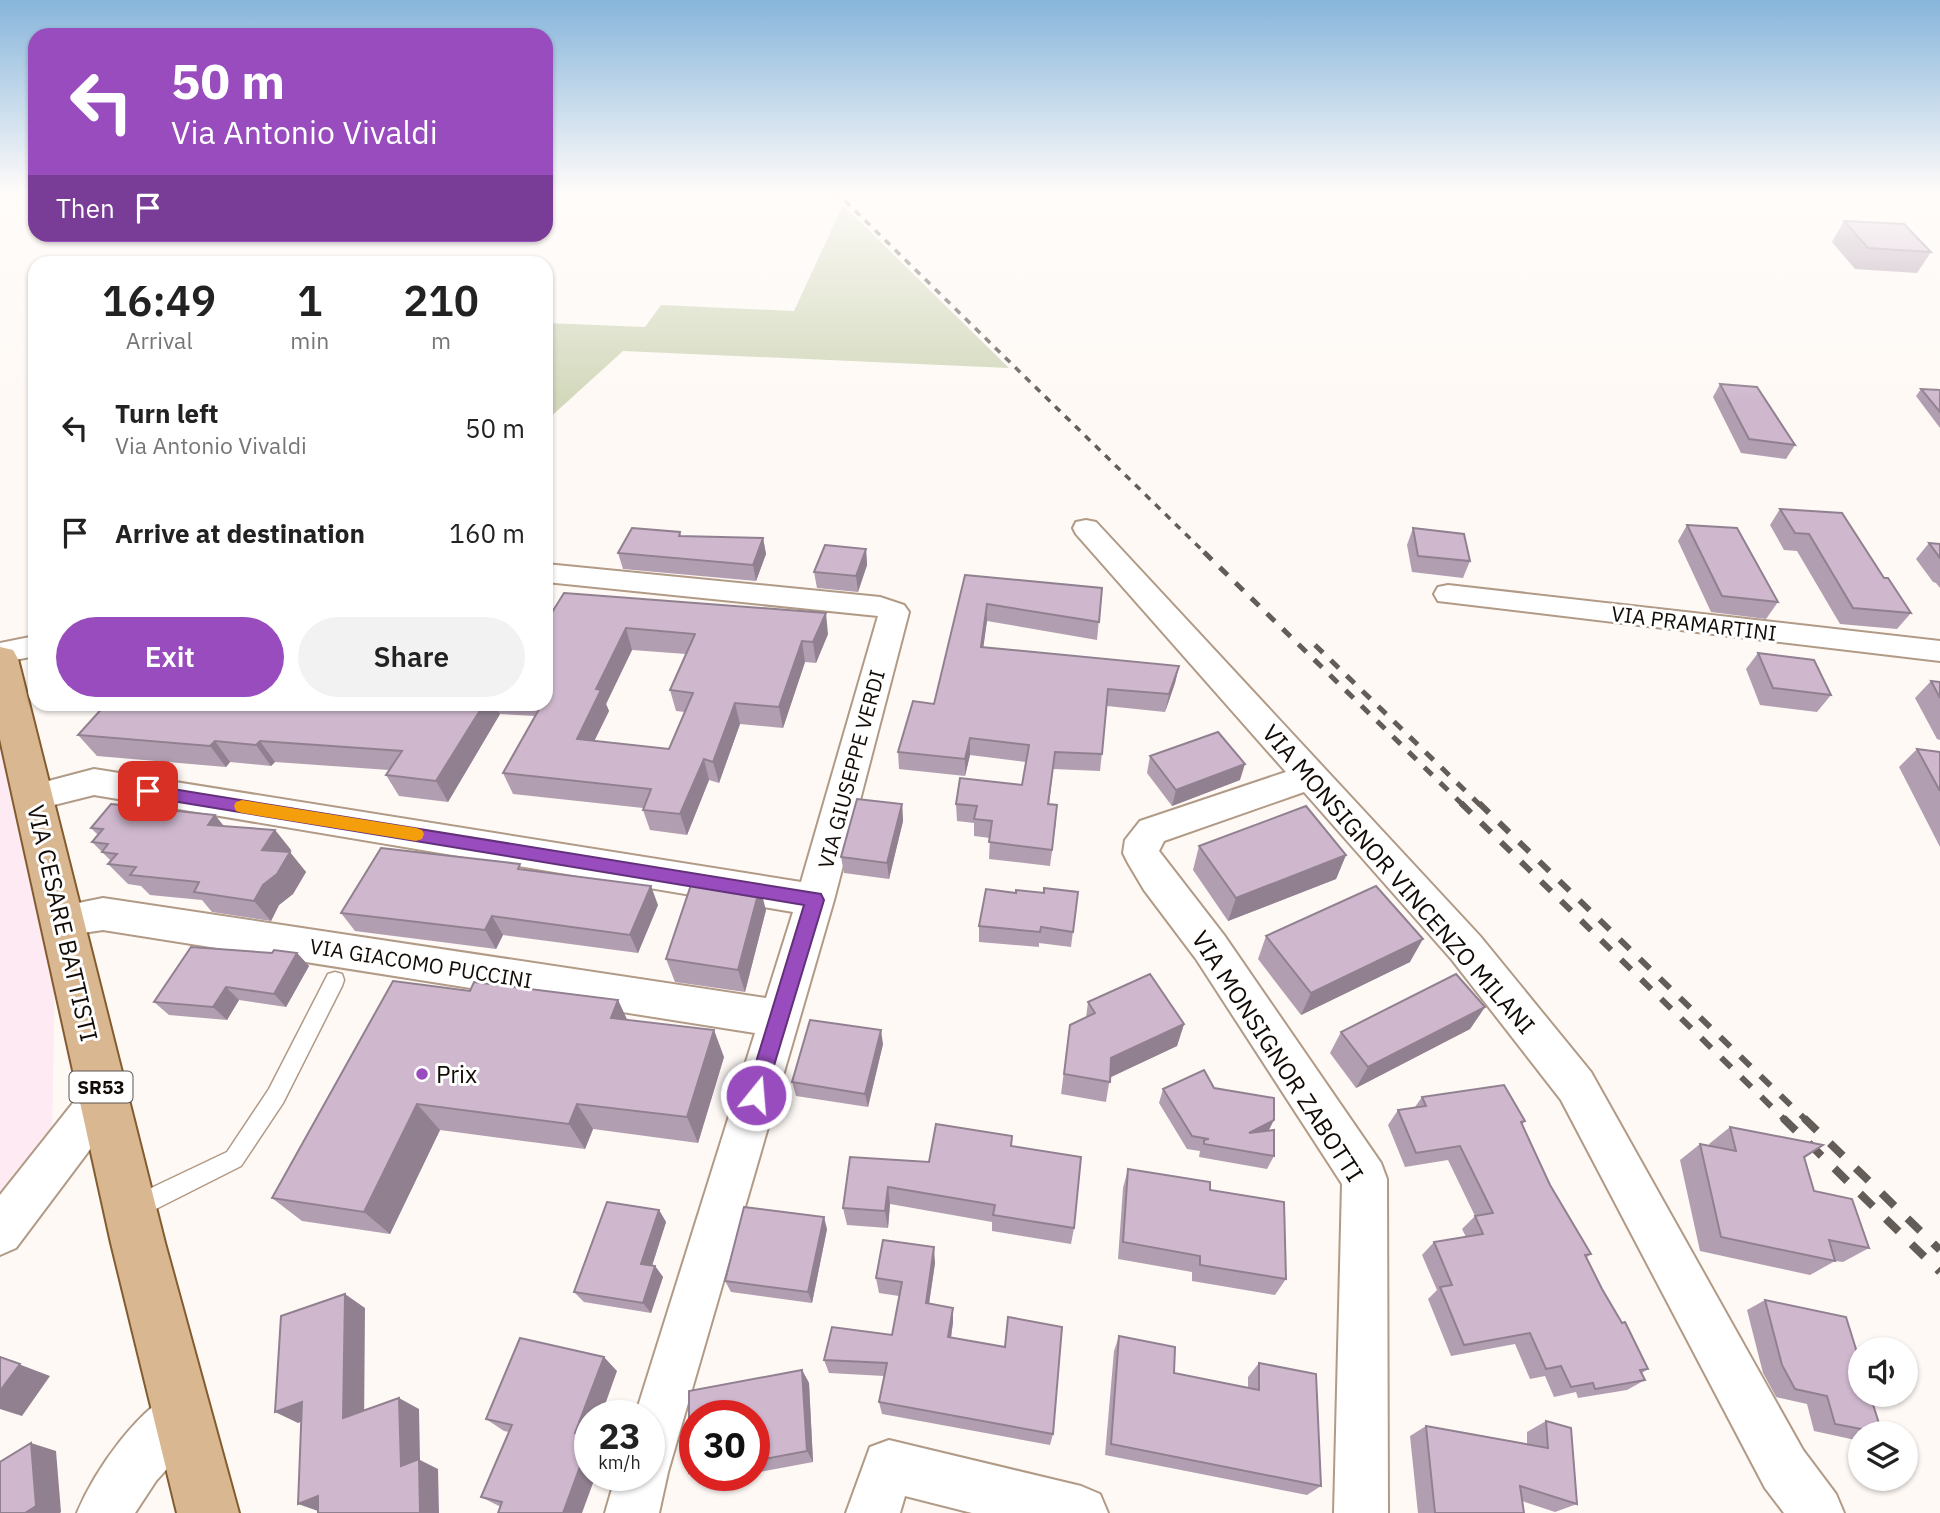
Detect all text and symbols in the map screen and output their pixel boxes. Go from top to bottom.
text: 50 m [171,49,285,112]
icon: left [56,56,147,147]
text: Via Antonio Vivaldi [171,111,438,153]
icon: arrive [129,189,167,227]
text: Then [56,191,115,225]
text: 16:49 [102,273,216,328]
text: 1 [297,273,322,328]
text: 210 [403,273,479,328]
text: Arrival [126,325,193,355]
text: min [290,325,329,355]
text: m [431,325,451,355]
text: Turn left [115,396,218,430]
icon: left [56,409,94,447]
text: 50 m [465,411,525,445]
text: Via Antonio Vivaldi [115,430,307,460]
icon: arrive [56,514,94,552]
text: Arrive at destination [115,516,365,550]
text: 160 m [449,516,525,550]
street label: VIA PRAMARTINI [1610,599,1778,647]
button: Exit [56,617,284,697]
button: Share [298,617,525,697]
street label: VIA GIUSEPPE VERDI [811,666,891,872]
street label: VIA MONSIGNOR VINCENZO MILANI [1255,717,1543,1041]
pin [118,761,178,821]
icon: arrive [129,772,167,810]
street label: VIA CESARE BATTISTI [20,802,106,1044]
street label: VIA MONSIGNOR ZABOTTI [1185,924,1371,1188]
street label: VIA GIACOMO PUCCINI [308,932,534,994]
place label: Prix [436,1058,477,1090]
position arrow [719,1058,793,1132]
marker: Prix [414,1066,430,1082]
road number: SR53 [70,1072,132,1102]
map controls [1848,1337,1918,1491]
button: sound [1848,1337,1918,1407]
speed limit sign: 30 [679,1400,770,1491]
text: 23 [598,1413,641,1459]
button: layers [1848,1421,1918,1491]
text: km/h [598,1451,641,1474]

